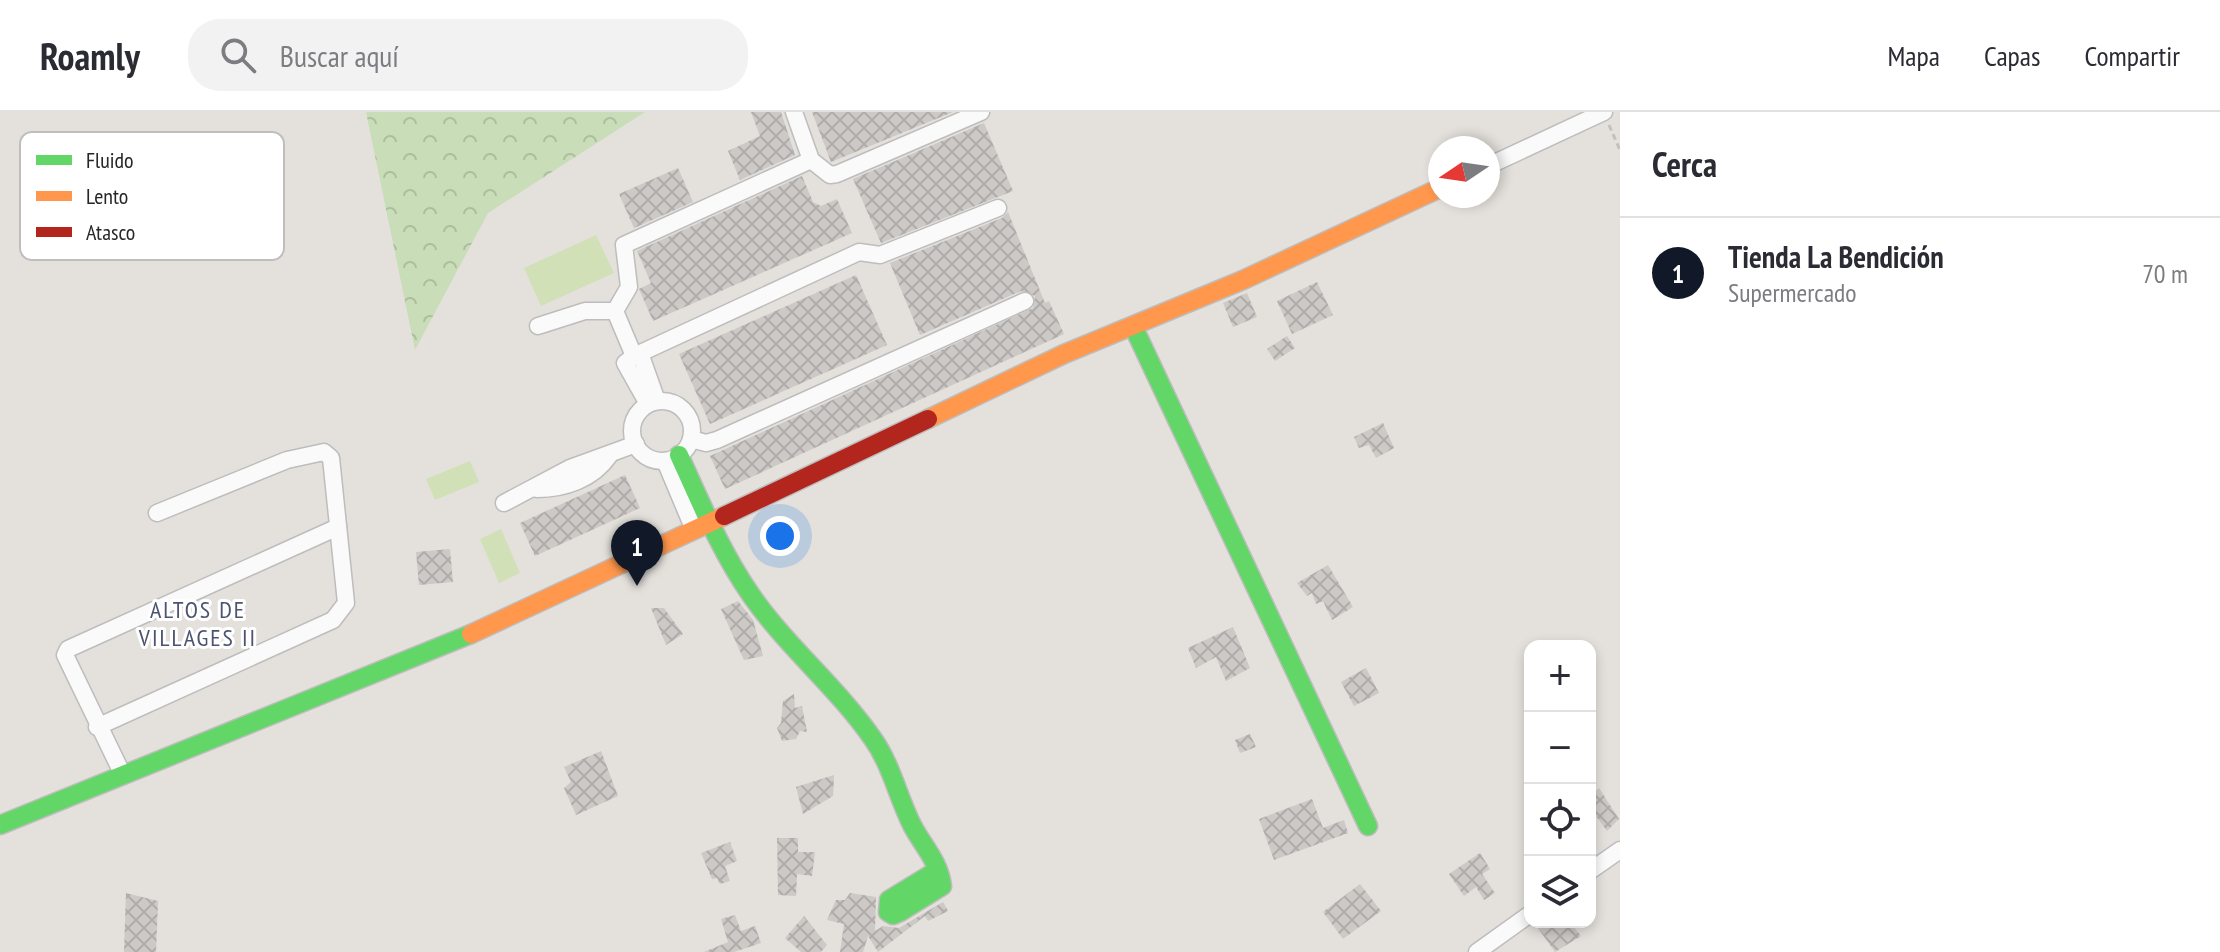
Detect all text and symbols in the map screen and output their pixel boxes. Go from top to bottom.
search box [188,19,748,91]
text: Roamly [40,31,140,80]
icon: search [216,33,260,77]
text: Buscar aquí [280,36,399,75]
text: Mapa [1888,37,1940,74]
text: Capas [1984,37,2040,74]
text: Compartir [2084,37,2180,74]
legend [20,132,284,260]
north arrow [1428,136,1500,208]
text: Cerca [1652,142,1717,186]
text: Fluido [86,146,134,174]
text: Lento [86,182,128,210]
text: Atasco [86,218,135,246]
text: Tienda La Bendición [1728,237,1944,276]
text: 1 [1672,257,1684,290]
text: 70 m [2142,257,2188,290]
text: Supermercado [1728,276,1857,309]
your location [760,516,800,556]
pin: 1 [611,520,663,586]
district label: ALTOS DE VILLAGES II [138,594,257,653]
map controls [1524,640,1596,928]
button: + [1524,640,1596,712]
button: − [1524,712,1596,784]
button: locate [1524,784,1596,856]
button: layers [1524,856,1596,928]

